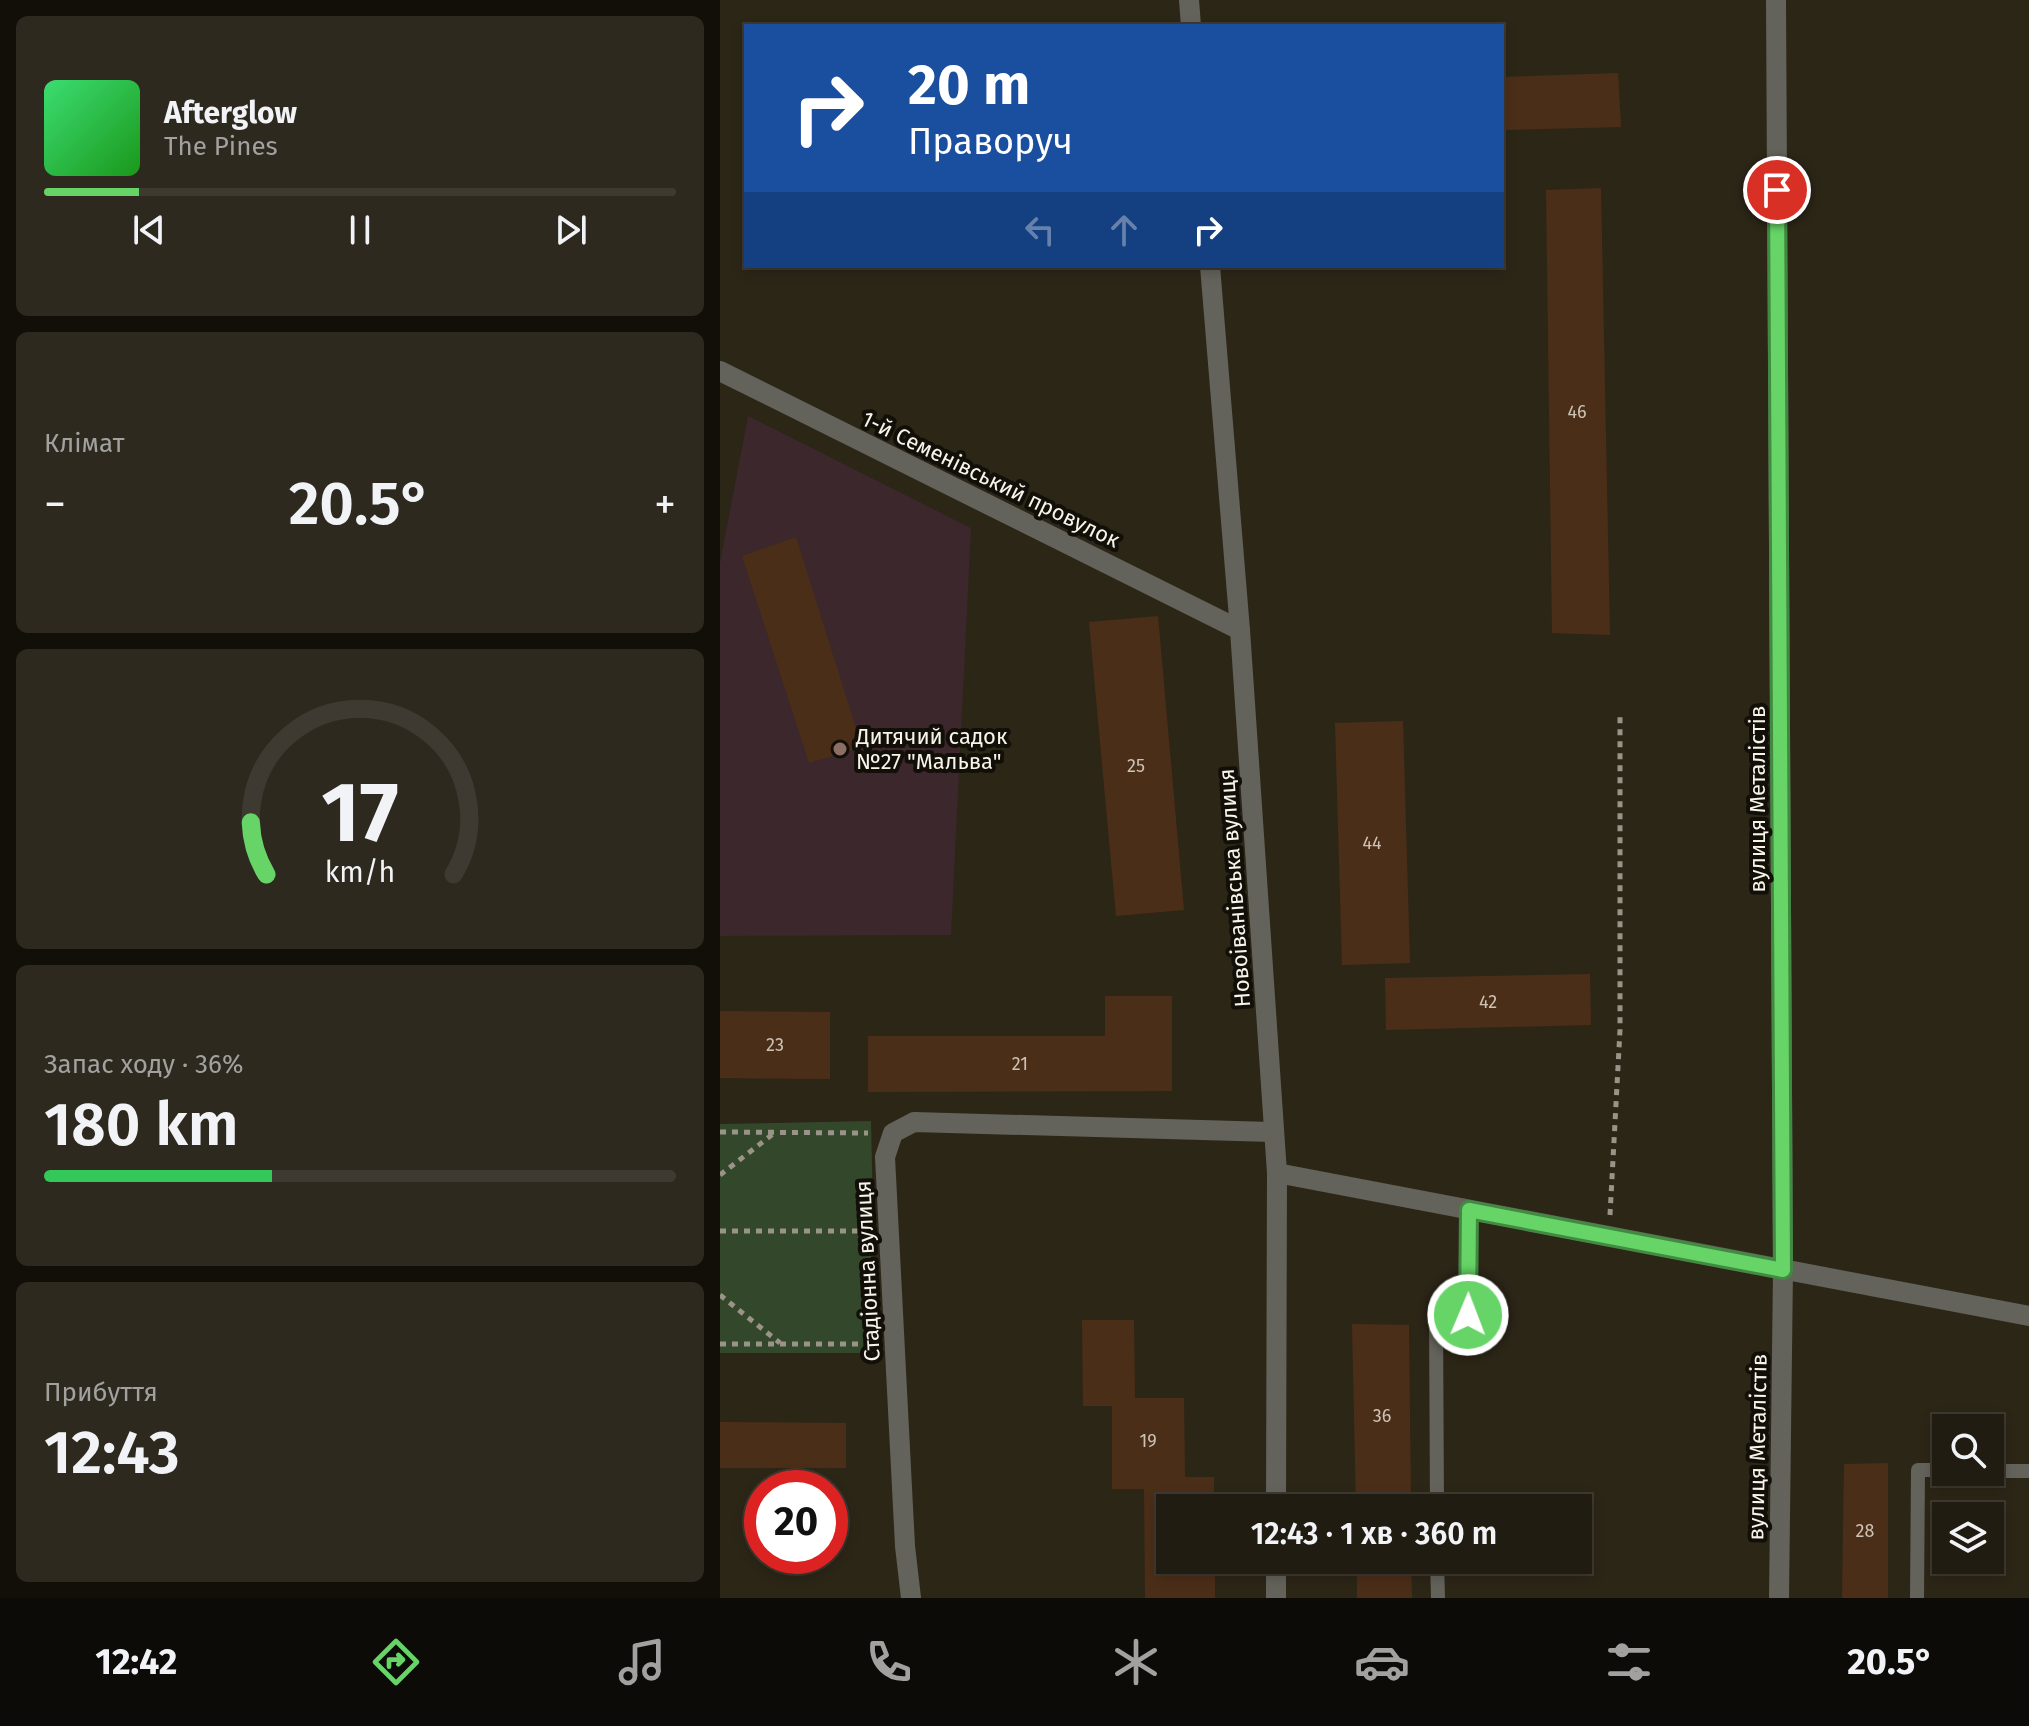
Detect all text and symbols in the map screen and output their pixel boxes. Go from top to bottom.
text: 20 m [908,52,1030,119]
icon: right [776,56,880,160]
text: Afterglow [164,95,297,131]
text: Праворуч [908,120,1073,164]
text: The Pines [164,131,278,162]
pin [1743,156,1811,224]
icon: arrive [1755,168,1799,212]
icon: previous [127,208,171,252]
icon: pause [338,208,382,252]
icon: next [549,208,593,252]
icon: left [1018,208,1062,252]
icon: ahead [1102,208,1146,252]
icon: right [1186,208,1230,252]
house number: 46 [1567,401,1587,423]
street label: 1-й Семенівський провулок [857,405,1125,554]
text: Клімат [44,428,124,459]
text: 20.5° [289,468,431,540]
text: − [44,478,66,531]
text: + [654,478,676,531]
street label: вулиця Металістів [1744,706,1771,892]
place label: Дитячий садок №27 "Мальва" [855,723,1008,775]
marker: Дитячий садок №27 "Мальва" [831,740,849,758]
house number: 25 [1127,755,1145,777]
text: 17 [321,763,399,863]
street label: Новоіванівська вулиця [1213,768,1256,1008]
house number: 44 [1362,832,1382,854]
text: km/h [325,855,395,890]
house number: 42 [1479,991,1497,1013]
house number: 23 [766,1034,784,1056]
text: Запас ходу · 36% [44,1049,243,1080]
house number: 21 [1012,1053,1028,1075]
text: 180 km [44,1089,239,1161]
street label: Стадіонна вулиця [849,1180,886,1362]
position arrow [1426,1273,1510,1357]
street label: вулиця Металістів [1742,1353,1773,1541]
text: Прибуття [44,1377,158,1408]
house number: 36 [1373,1405,1391,1427]
map controls [1932,1414,2004,1574]
button: search [1932,1414,2004,1486]
text: 12:43 [44,1417,180,1489]
house number: 19 [1139,1430,1157,1452]
speed limit sign: 20 [744,1470,848,1574]
button: layers [1932,1502,2004,1574]
text: 12:43 · 1 хв · 360 m [1251,1516,1497,1552]
house number: 28 [1856,1520,1874,1542]
icon: directions [368,1634,424,1690]
icon: music [614,1634,670,1690]
icon: phone [861,1634,917,1690]
icon: climate [1108,1634,1164,1690]
icon: car [1354,1634,1410,1690]
icon: filters [1601,1634,1657,1690]
text: 12:42 [95,1640,177,1684]
text: 20.5° [1847,1640,1934,1684]

